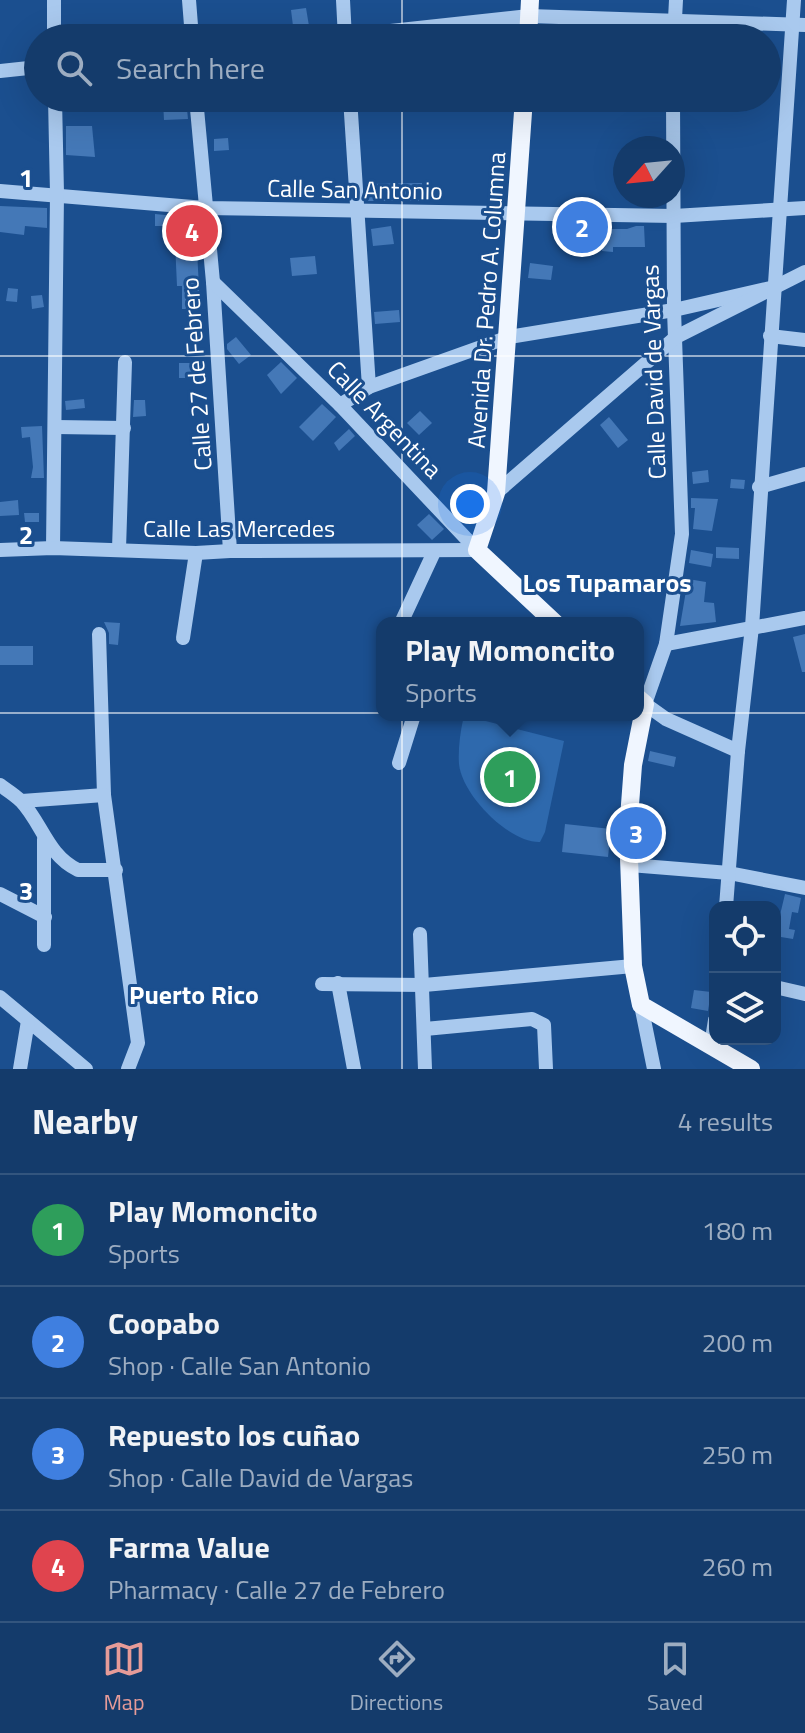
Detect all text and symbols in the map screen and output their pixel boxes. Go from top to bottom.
search box [24,24,781,112]
text: Search here [116,45,265,91]
icon: search [52,46,96,90]
north arrow [613,136,685,208]
street label: Avenida Dr. Pedro A. Columna [458,151,514,449]
text: 1 [19,158,33,197]
street label: Calle San Antonio [267,169,443,209]
pin: 2 [556,197,608,257]
pin: 4 [166,201,218,261]
street label: Calle David de Vargas [631,264,675,480]
street label: Calle 27 de Febrero [171,276,221,472]
street label: Calle Argentina [319,352,451,486]
your location [450,484,490,524]
street label: Calle Las Mercedes [143,510,335,546]
text: 2 [19,515,33,554]
district label: Los Tupamaros [522,563,692,602]
popup [376,617,644,721]
text: Play Momoncito [405,627,615,673]
text: Sports [405,673,477,712]
pin: 1 [484,747,536,807]
pin: 3 [610,803,662,863]
text: 3 [19,871,33,910]
map controls [709,901,781,1045]
button: locate [709,901,781,973]
button: layers [709,973,781,1045]
district label: Puerto Rico [129,975,259,1014]
text: Nearby [32,1095,138,1147]
text: 4 results [678,1102,773,1141]
text: Play Momoncito [108,1188,318,1234]
text: 1 [51,1211,65,1250]
text: 180 m [702,1211,773,1250]
text: Sports [108,1234,180,1273]
text: Coopabo [108,1300,220,1346]
text: 2 [51,1323,65,1362]
text: 200 m [702,1323,773,1362]
text: Shop · Calle San Antonio [108,1346,371,1385]
text: Repuesto los cuñao [108,1412,360,1458]
text: 3 [51,1435,65,1474]
text: 250 m [702,1435,773,1474]
text: Shop · Calle David de Vargas [108,1458,413,1497]
text: Farma Value [108,1524,270,1570]
text: 4 [51,1547,65,1586]
text: 260 m [702,1547,773,1586]
text: Pharmacy · Calle 27 de Febrero [108,1570,445,1609]
tab: Map [102,1637,146,1719]
tab: Directions [350,1637,443,1719]
tab: Saved [647,1637,703,1719]

